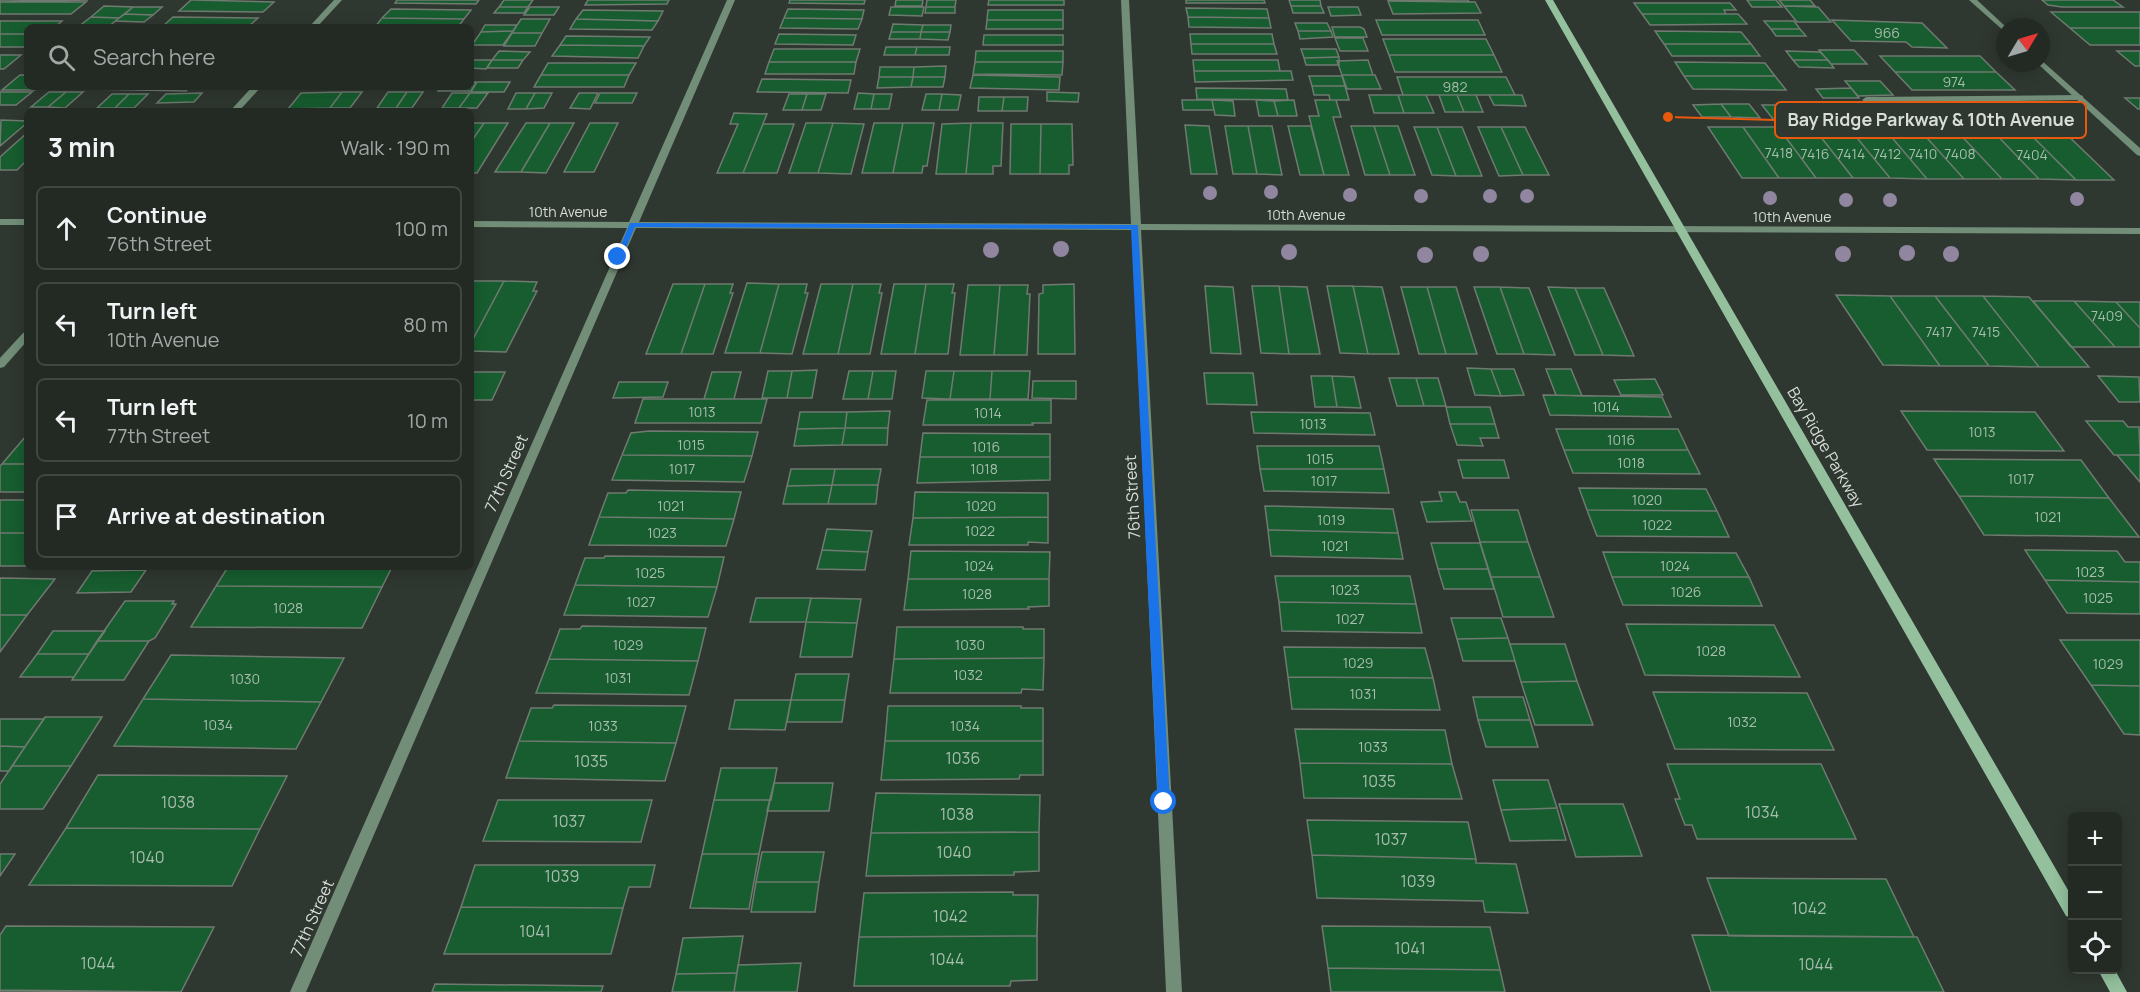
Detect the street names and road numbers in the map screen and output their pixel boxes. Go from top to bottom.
street label: 10th Avenue [529,202,607,221]
street label: 10th Avenue [1267,205,1345,224]
street label: 10th Avenue [1753,207,1831,226]
street label: Bay Ridge Parkway [1783,383,1870,512]
street label: 77th Street [479,431,533,515]
street label: 76th Street [1119,454,1145,540]
street label: 77th Street [285,876,339,960]

